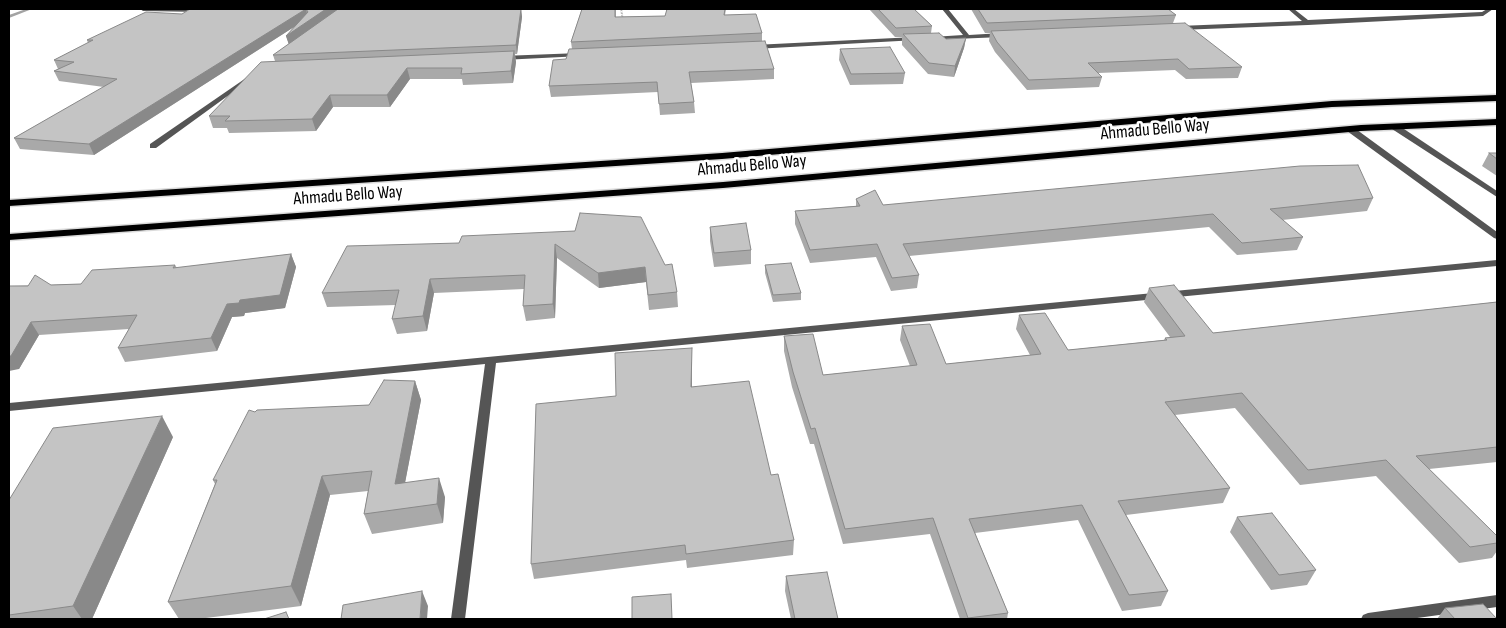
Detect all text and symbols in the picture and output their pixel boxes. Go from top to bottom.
street label: Ahmadu Bello Way [1100,114,1210,146]
street label: Ahmadu Bello Way [697,150,807,182]
street label: Ahmadu Bello Way [293,181,403,211]

